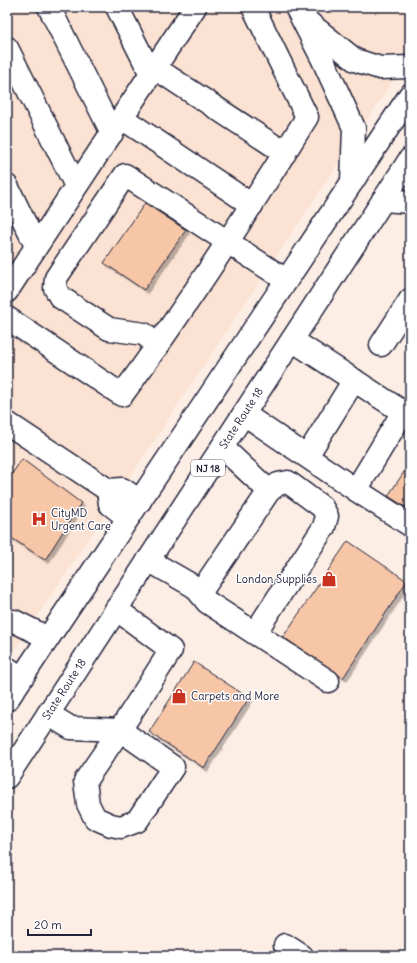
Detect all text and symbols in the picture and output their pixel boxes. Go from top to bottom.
street label: State Route 18 [216,385,266,451]
road number: NJ 18 [191,460,225,476]
place label: CityMD Urgent Care [51,506,111,533]
hospital icon: CityMD Urgent Care [30,510,48,528]
shop icon: London Supplies [320,570,338,588]
place label: London Supplies [236,572,317,586]
street label: State Route 18 [39,656,89,722]
shop icon: Carpets and More [170,687,188,705]
place label: Carpets and More [191,689,279,703]
scale bar [28,911,91,937]
text: 20 m [34,917,62,932]

